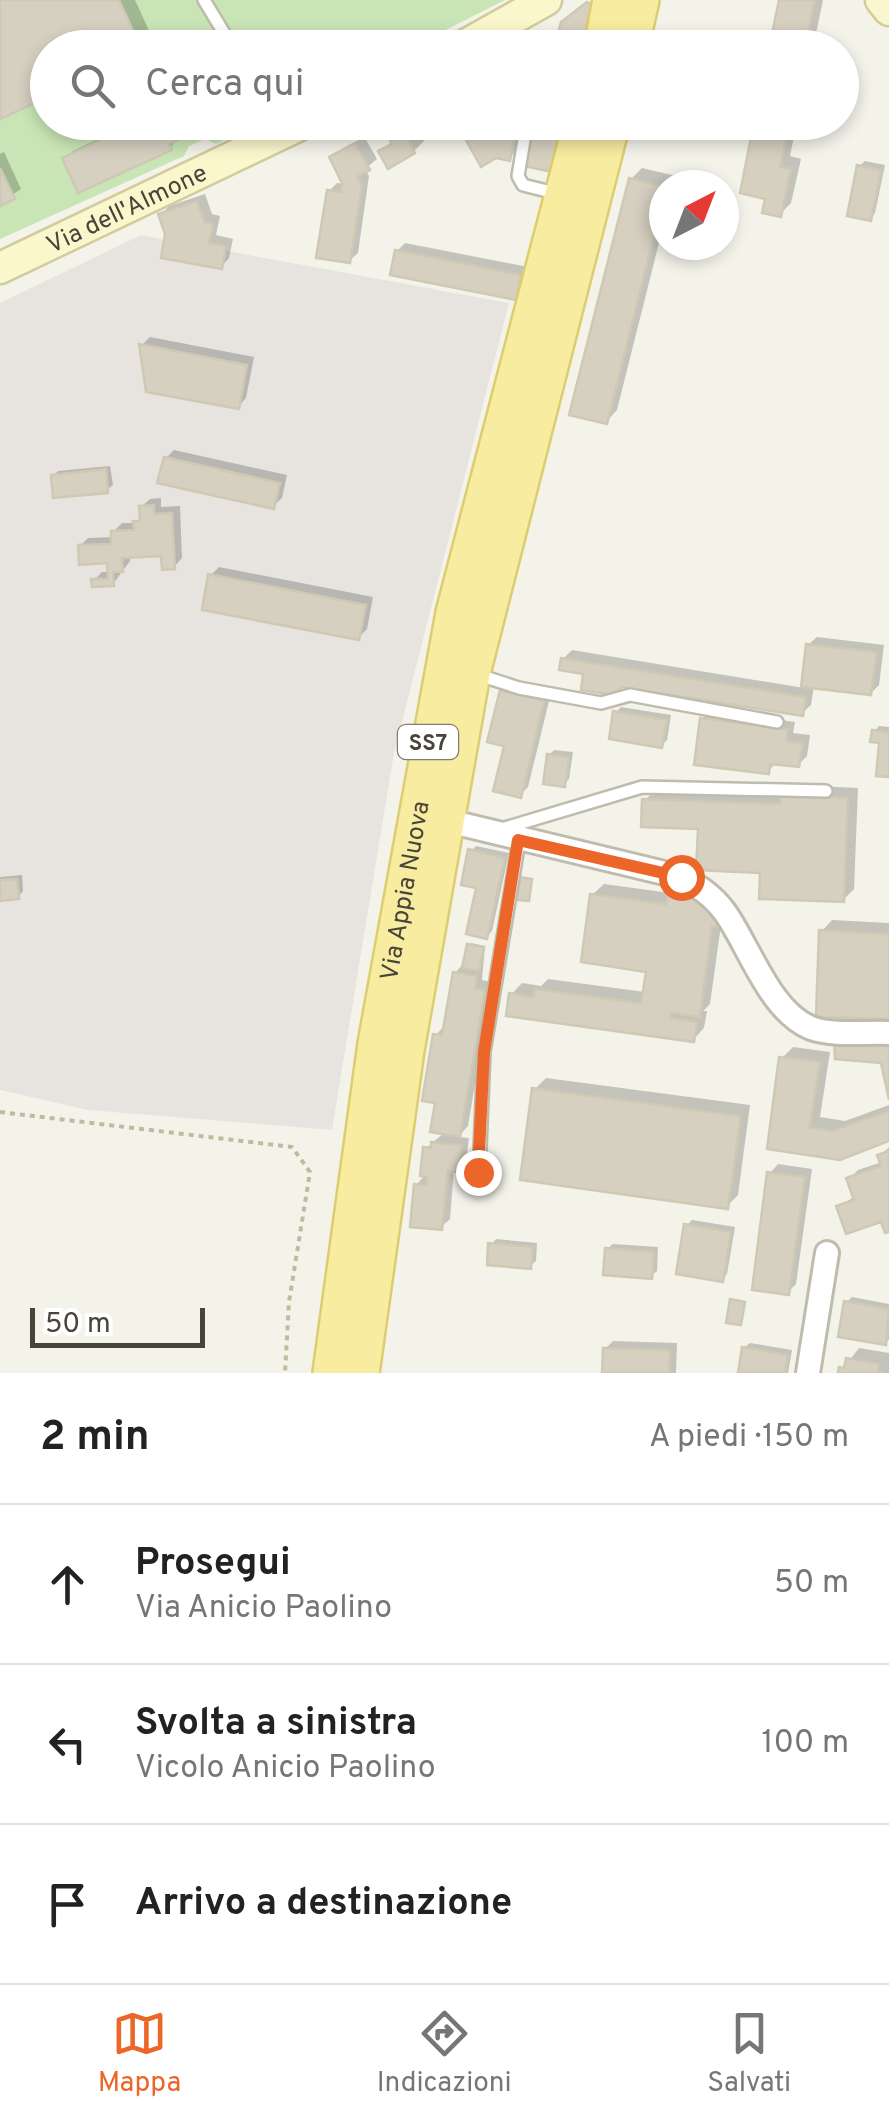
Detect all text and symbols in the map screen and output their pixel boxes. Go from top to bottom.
search box [30,30,859,140]
icon: search [65,58,120,113]
text: Cerca qui [145,61,304,110]
street label: Via dell'Almone [42,158,213,262]
north arrow [649,170,739,260]
road number: SS7 [398,725,458,759]
street label: Via Appia Nuova [375,799,439,984]
route start [659,855,705,901]
route end [456,1150,502,1196]
scale bar [30,1303,205,1348]
text: 50 m [45,1307,111,1343]
text: 2 min [40,1412,150,1465]
text: A piedi · 150 m [649,1418,849,1458]
text: Prosegui [135,1540,291,1589]
icon: ahead [40,1557,95,1612]
text: 50 m [774,1564,849,1604]
text: Via Anicio Paolino [135,1589,392,1629]
text: Svolta a sinistra [135,1700,417,1749]
icon: left [40,1717,95,1772]
text: 100 m [762,1724,849,1764]
text: Vicolo Anicio Paolino [135,1749,436,1789]
icon: arrive [40,1877,95,1932]
text: Arrivo a destinazione [135,1880,512,1929]
tab: Mappa [98,2006,181,2102]
tab: Indicazioni [377,2006,512,2102]
tab: Salvati [707,2006,791,2102]

